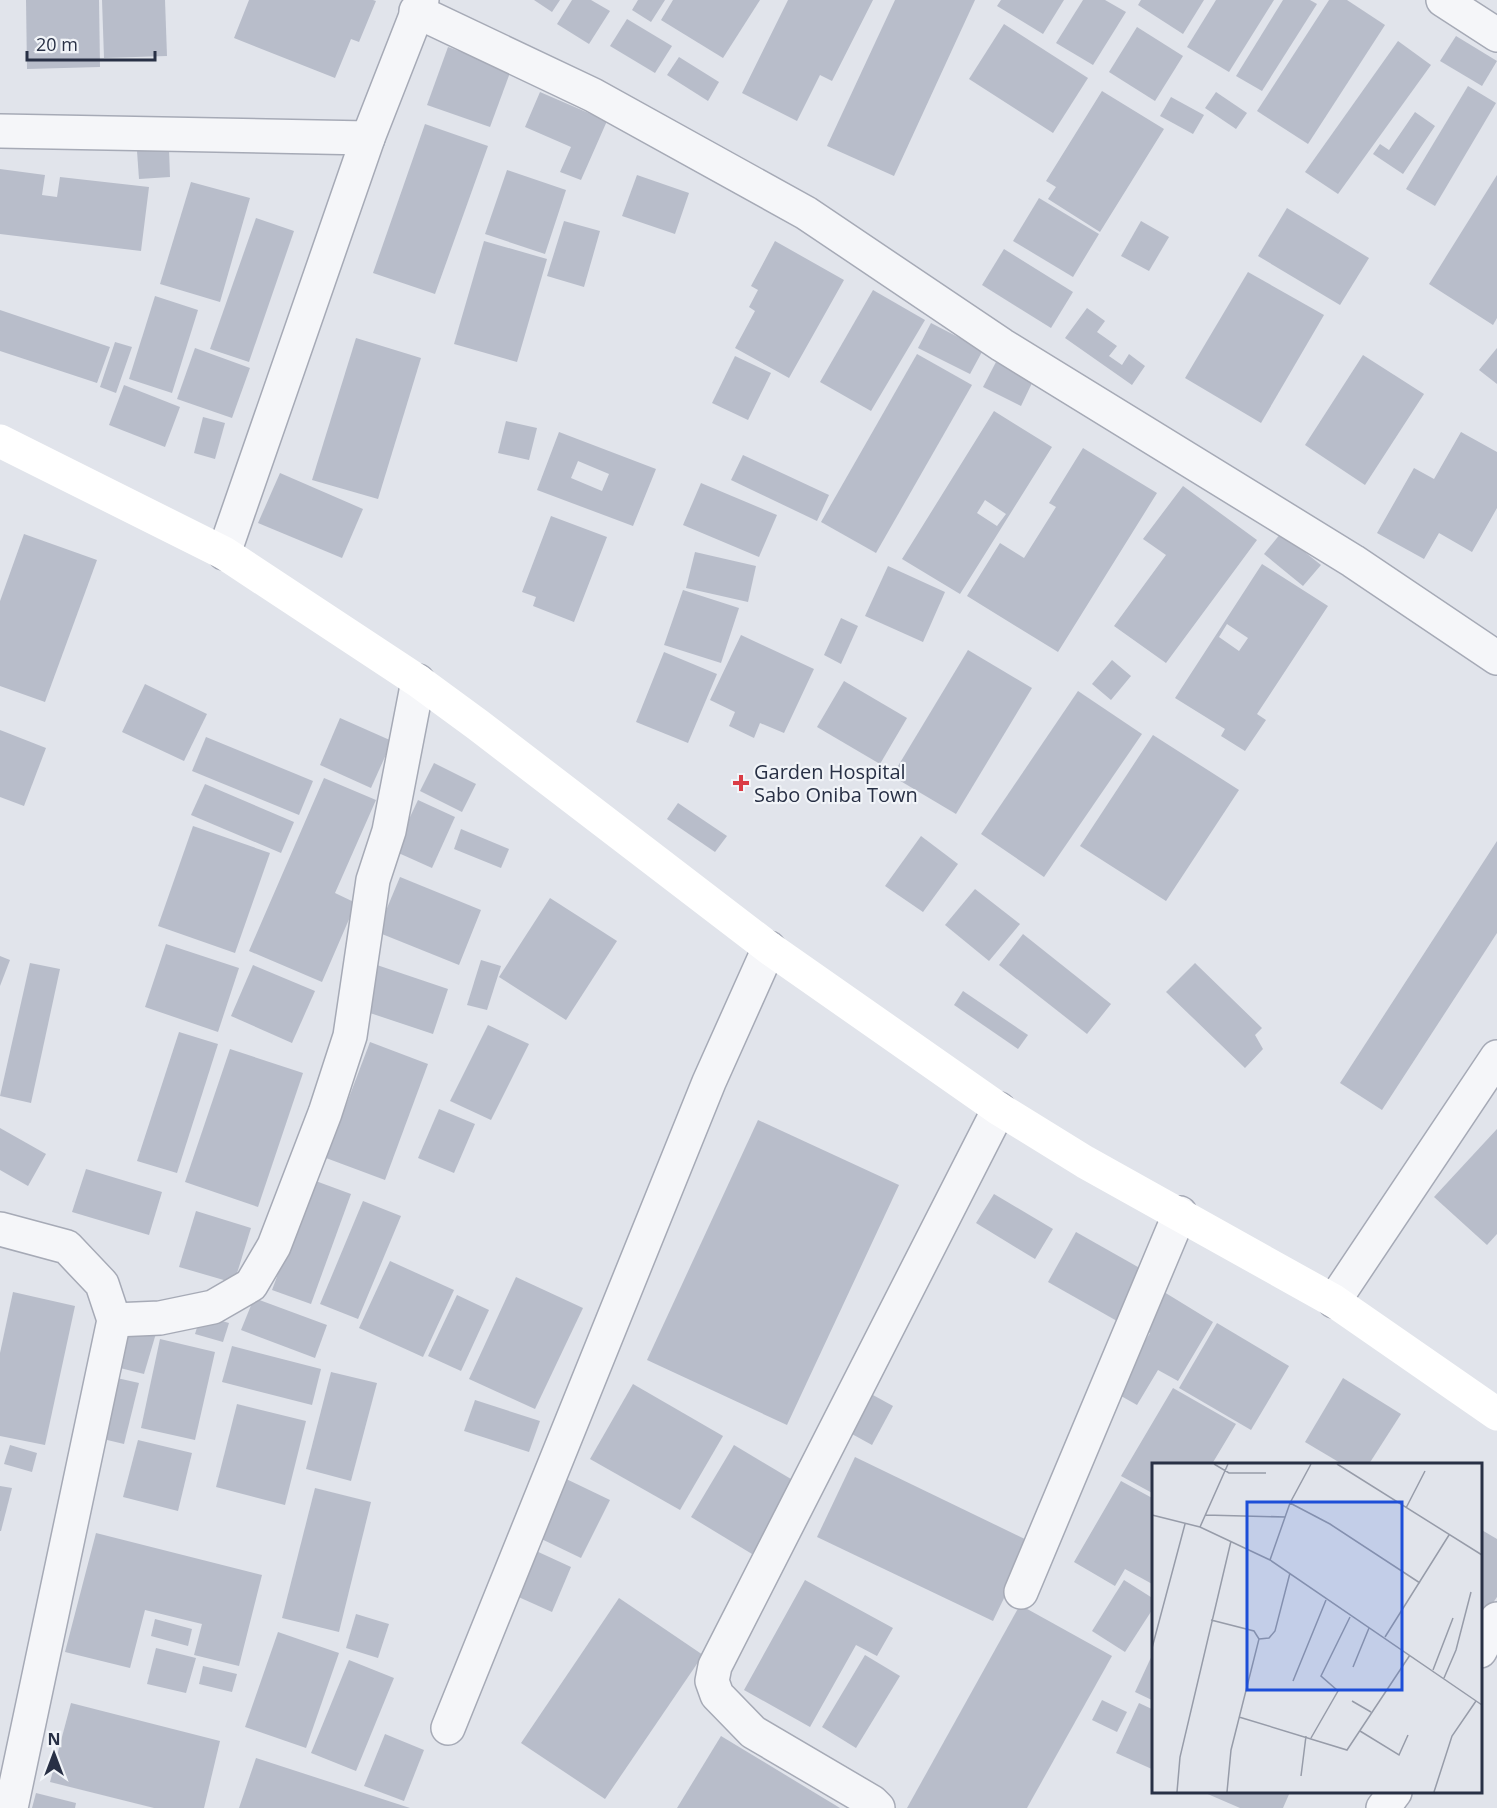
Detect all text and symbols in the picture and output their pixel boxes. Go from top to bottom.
scale bar [27,24,154,62]
text: 20 m [36,32,78,56]
place label: Garden Hospital Sabo Oniba Town [754,758,918,808]
marker: Garden Hospital Sabo Oniba Town [732,774,750,792]
inset map [1152,1463,1482,1793]
north arrow [24,1724,84,1784]
text: N [47,1728,61,1750]

